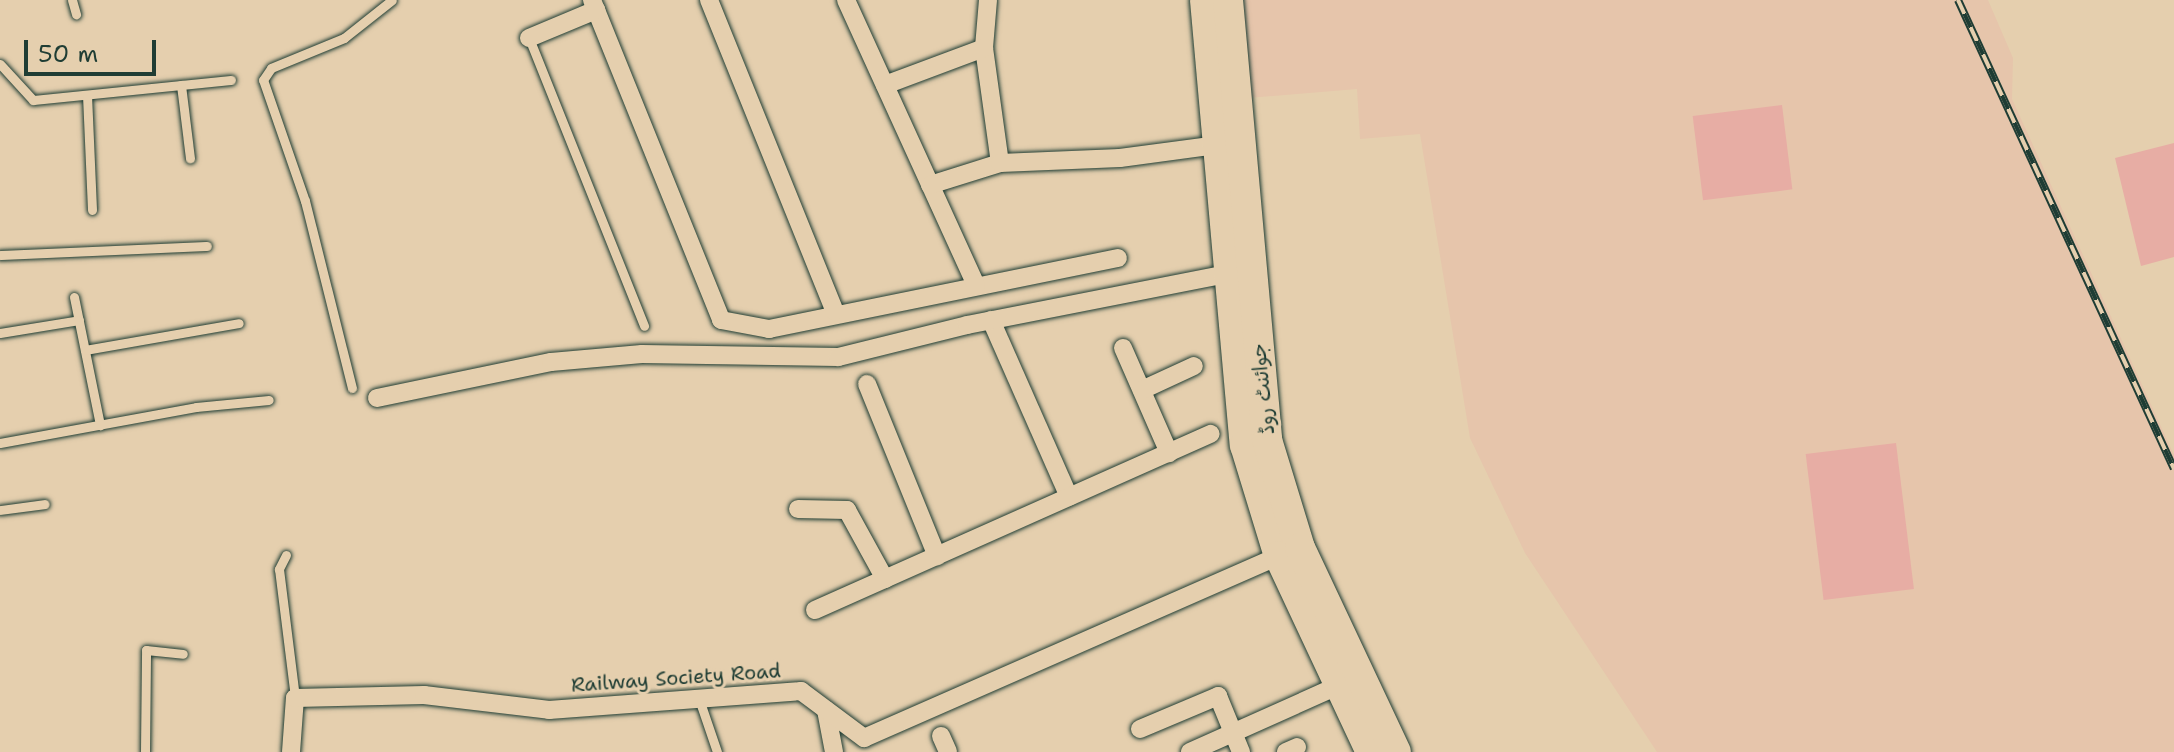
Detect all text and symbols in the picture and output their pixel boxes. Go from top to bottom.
scale bar [28,24,160,74]
text: 50 m [38,38,98,70]
street label: جوائنٹ روڈ [1246,342,1280,436]
street label: Railway Society Road [570,659,782,697]

